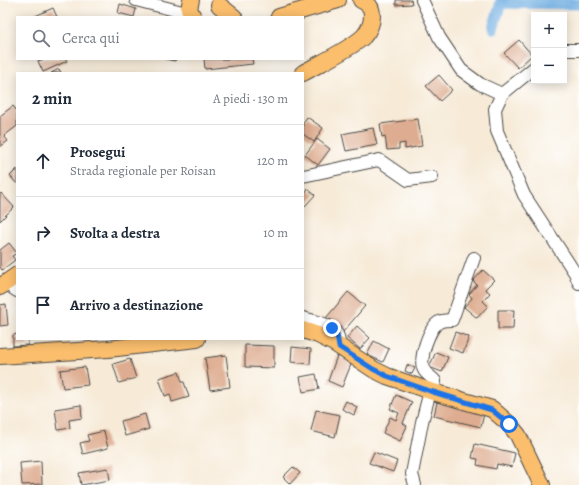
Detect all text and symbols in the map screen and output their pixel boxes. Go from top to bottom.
map controls [531,12,567,84]
button: + [531,12,567,48]
search box [16,16,304,60]
icon: search [30,27,52,49]
text: Cerca qui [62,28,120,48]
button: − [531,48,567,84]
text: 2 min [32,87,72,110]
text: A piedi · 130 m [213,90,288,107]
text: Prosegui [70,142,126,162]
icon: ahead [32,150,54,172]
text: 120 m [257,152,288,169]
text: Strada regionale per Roisan [70,162,216,179]
icon: right [32,222,54,244]
text: Svolta a destra [70,223,160,243]
text: 10 m [263,224,288,241]
icon: arrive [32,294,54,316]
text: Arrivo a destinazione [70,295,203,315]
route end [323,319,341,337]
route start [500,415,518,433]

